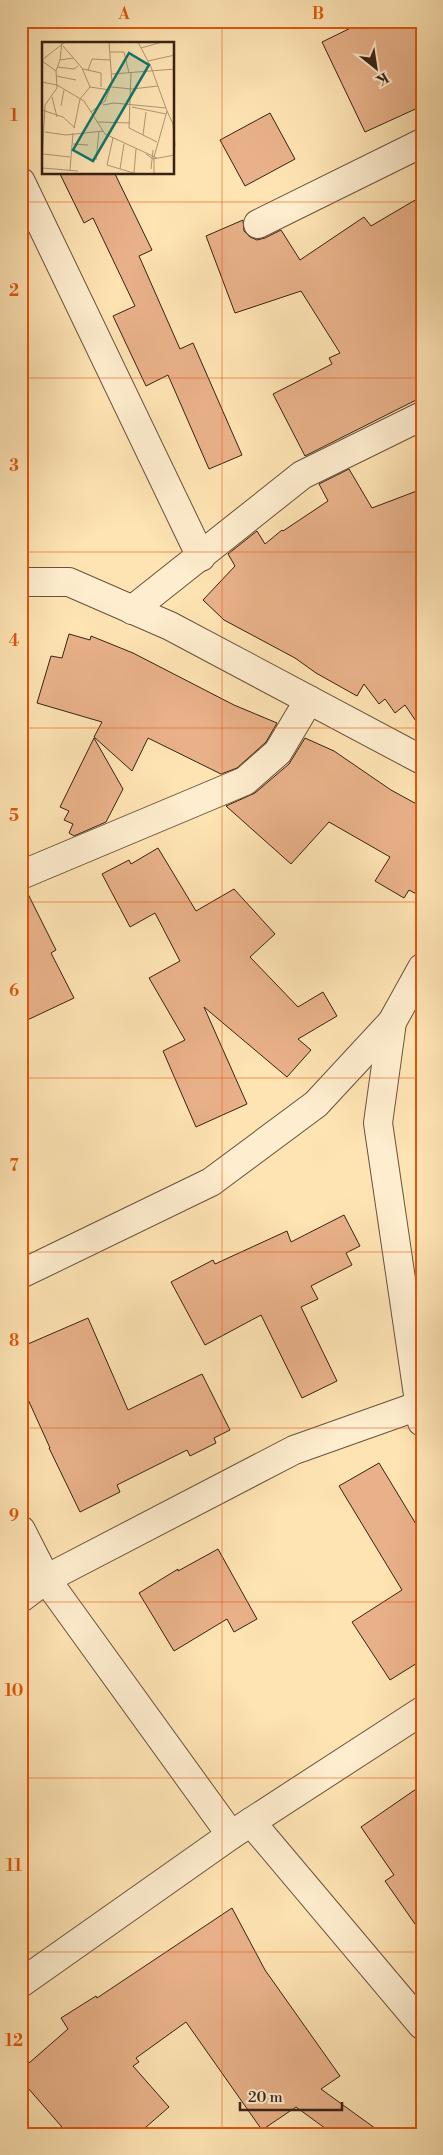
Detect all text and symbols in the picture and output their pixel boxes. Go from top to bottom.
text: A [117,4,130,24]
text: B [312,4,324,24]
inset map [42,42,175,175]
north arrow [350,42,400,92]
text: K [372,68,391,89]
text: 1 [10,106,18,126]
text: 2 [9,281,19,301]
text: 3 [9,456,19,476]
text: 4 [9,631,20,651]
text: 5 [9,806,19,826]
text: 6 [9,981,19,1001]
text: 7 [9,1156,19,1176]
text: 8 [9,1331,19,1351]
text: 9 [9,1506,19,1526]
text: 10 [5,1681,23,1701]
text: 11 [6,1856,22,1876]
text: 12 [5,2031,23,2051]
scale bar [240,2080,343,2112]
text: 20 m [248,2088,283,2107]

